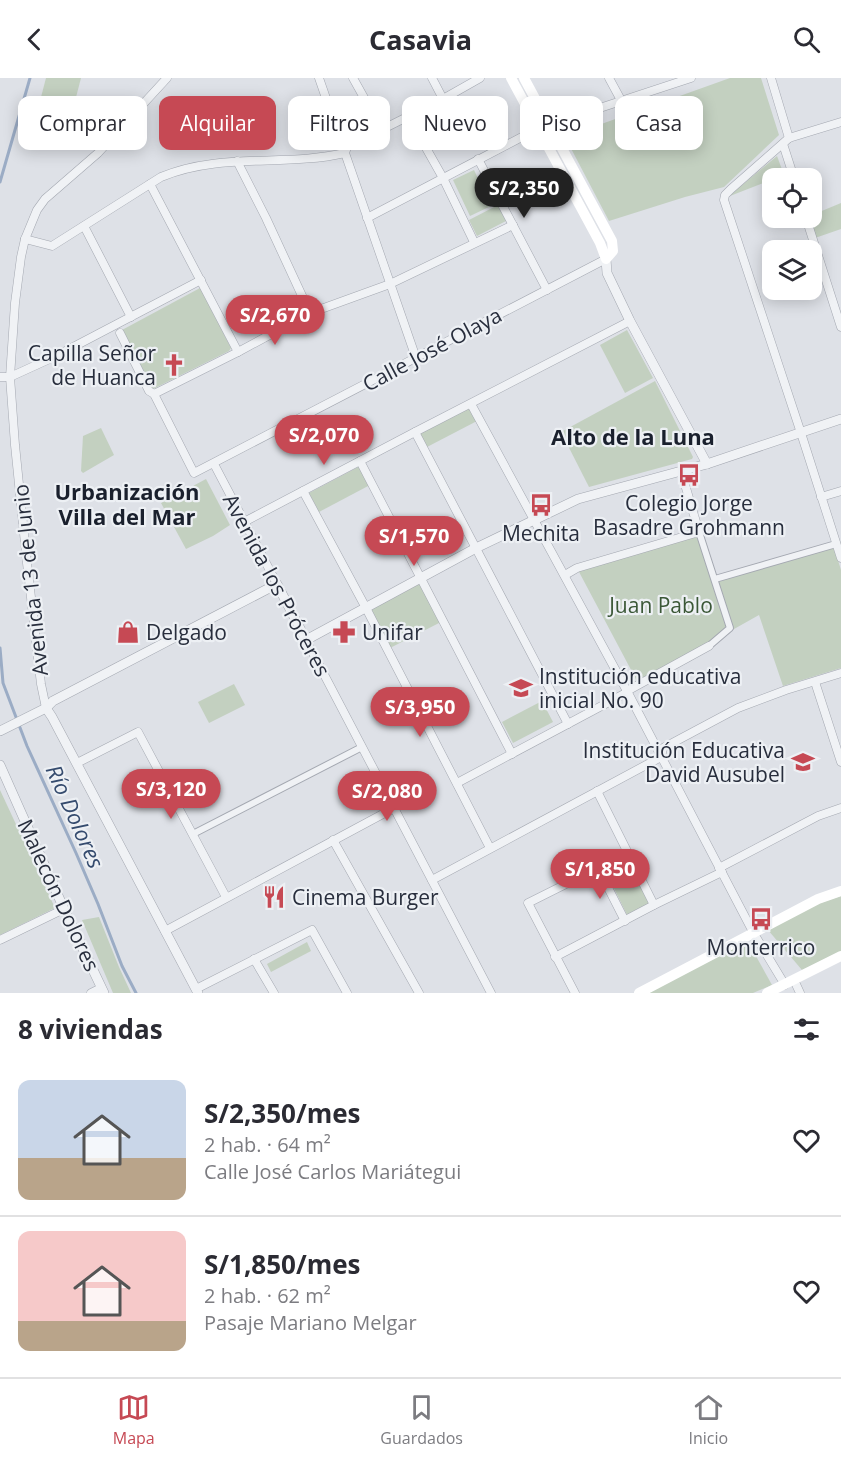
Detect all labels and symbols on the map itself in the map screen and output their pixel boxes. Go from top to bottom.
pin: S/2,350 [469,168,579,219]
pin: S/2,670 [220,295,330,346]
street label: Calle José Olaya [358,301,506,397]
place label: Capilla Señor de Huanca [28,339,156,391]
church icon: Capilla Señor de Huanca [161,352,187,378]
pin: S/2,070 [269,415,379,466]
district label: Alto de la Luna [551,421,715,451]
bus stop icon: Colegio Jorge Basadre Grohmann [676,462,702,488]
district label: Urbanización Villa del Mar [54,476,200,531]
street label: Avenida 13 de Junio [6,483,54,677]
street label: Avenida los Próceres [217,489,337,681]
place label: Colegio Jorge Basadre Grohmann [593,489,785,541]
bus stop icon: Mechita [528,492,554,518]
pin: S/1,570 [359,516,469,567]
place label: Mechita [502,519,580,547]
park label: Juan Pablo [607,591,713,619]
place label: Delgado [146,618,227,646]
place label: Unifar [362,618,423,646]
shop icon: Delgado [115,619,141,645]
pharmacy icon: Unifar [331,619,357,645]
place label: Institución educativa inicial No. 90 [539,662,741,714]
school or university icon: Institución educativa inicial No. 90 [508,675,534,701]
pin: S/3,950 [365,687,475,738]
place label: Institución Educativa David Ausubel [583,736,785,788]
school or university icon: Institución Educativa David Ausubel [790,749,816,775]
water label: Río Dolores [40,759,112,873]
pin: S/3,120 [116,769,226,820]
pin: S/2,080 [332,771,442,822]
street label: Malecón Dolores [11,814,107,976]
pin: S/1,850 [545,849,655,900]
place label: Cinema Burger [292,883,439,911]
restaurant icon: Cinema Burger [261,884,287,910]
bus stop icon: Monterrico [748,906,774,932]
place label: Monterrico [707,933,815,961]

